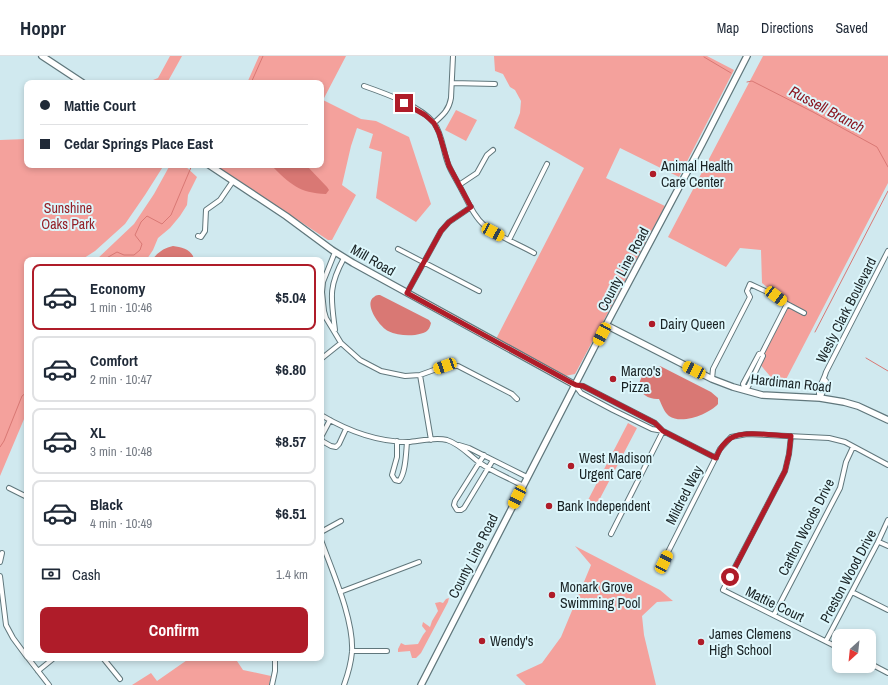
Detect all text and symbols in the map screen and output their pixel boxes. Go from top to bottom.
text: Hoppr [20,15,66,41]
text: Map [717,19,739,37]
text: Directions [761,19,813,37]
text: Saved [835,19,868,37]
water label: Russell Branch [786,80,869,138]
route end [395,94,413,112]
text: Mattie Court [64,95,136,116]
text: Cedar Springs Place East [64,133,213,154]
place label: Animal Health Care Center [660,157,733,191]
marker: Animal Health Care Center [648,169,658,179]
park label: Sunshine Oaks Park [41,199,95,233]
car [480,221,506,243]
street label: County Line Road [593,224,653,314]
street label: Mill Road [348,240,398,280]
street label: Wesly Clark Boulevard [812,254,880,366]
text: Economy [90,278,145,299]
icon: car [42,279,78,315]
car [763,284,789,308]
text: $5.04 [275,287,306,308]
text: 1 min · 10:46 [90,299,152,316]
place label: Dairy Queen [660,315,725,333]
marker: Dairy Queen [647,319,657,329]
car [591,321,613,347]
text: Comfort [90,350,138,371]
icon: car [42,351,78,387]
car [432,356,458,376]
text: $6.80 [275,359,306,380]
car [681,359,707,381]
place label: Marco's Pizza [621,362,661,396]
street label: Hardiman Road [750,370,832,396]
text: 2 min · 10:47 [90,371,152,388]
marker: Marco's Pizza [608,374,618,384]
text: XL [90,422,106,443]
icon: car [42,423,78,459]
text: $8.57 [275,431,306,452]
text: 3 min · 10:48 [90,443,152,460]
place label: West Madison Urgent Care [579,449,652,483]
marker: West Madison Urgent Care [566,461,576,471]
street label: Mildred Way [661,462,707,528]
street label: Carlton Woods Drive [774,476,838,578]
car [506,484,528,510]
text: Black [90,494,123,515]
icon: car [42,495,78,531]
place label: Bank Independent [557,497,650,515]
marker: Bank Independent [544,501,554,511]
text: $6.51 [275,503,306,524]
street label: County Line Road [444,511,502,601]
text: 4 min · 10:49 [90,515,152,532]
street label: Preston Wood Drive [816,526,880,626]
car [653,549,675,575]
icon: cash [40,563,62,585]
text: Cash [72,564,101,585]
text: 1.4 km [276,566,308,583]
route start [721,568,739,586]
place label: Monark Grove Swimming Pool [560,578,640,612]
street label: Mattie Court [743,582,807,626]
marker: Monark Grove Swimming Pool [547,590,557,600]
button: Confirm [40,607,308,653]
place label: James Clemens High School [709,625,792,659]
north arrow [832,629,876,673]
map controls [832,629,876,673]
place label: Wendy's [490,632,534,650]
marker: Wendy's [477,636,487,646]
marker: James Clemens High School [696,637,706,647]

